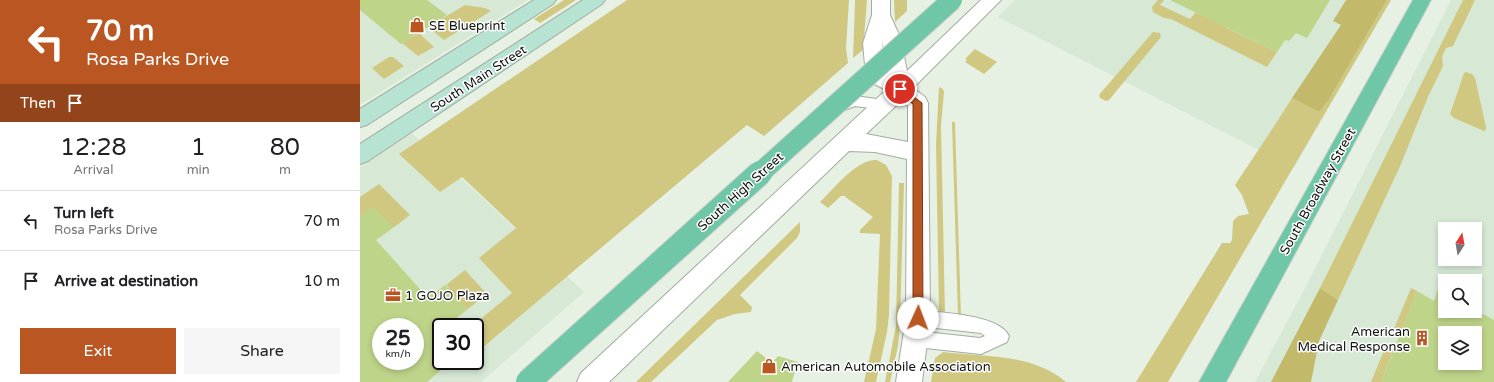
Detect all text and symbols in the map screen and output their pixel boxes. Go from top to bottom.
text: 70 m [86,14,154,48]
icon: left [20,16,72,68]
shop icon: SE Blueprint [408,16,426,34]
place label: SE Blueprint [429,18,505,34]
street label: South Main Street [427,42,530,116]
text: Rosa Parks Drive [86,48,229,70]
pin [883,72,917,106]
icon: arrive [889,78,911,100]
icon: arrive [64,92,86,114]
text: Then [20,94,56,112]
street label: South Broadway Street [1276,125,1359,258]
text: 12:28 [60,133,127,162]
text: 1 [191,133,206,162]
text: 80 [270,133,300,162]
street label: South High Street [695,149,787,234]
text: Arrival [73,162,113,178]
text: min [187,162,210,178]
text: m [279,162,291,178]
text: Turn left [54,204,114,222]
icon: left [20,210,42,232]
text: 70 m [303,212,340,230]
text: Rosa Parks Drive [54,222,157,238]
north arrow [1438,222,1482,266]
map controls [1438,222,1482,370]
icon: arrive [20,270,42,292]
text: Arrive at destination [54,272,198,290]
text: 10 m [303,272,340,290]
button: search [1438,274,1482,318]
office icon: 1 GOJO Plaza [384,286,402,304]
place label: 1 GOJO Plaza [405,288,490,304]
position arrow [897,297,939,339]
speed limit sign: 30 [432,318,484,370]
place label: American Medical Response [1297,324,1410,355]
button: layers [1438,326,1482,370]
text: 25 [385,327,411,351]
button: Exit [20,328,176,374]
button: Share [184,328,340,374]
building icon: American Medical Response [1413,329,1431,347]
text: km/h [385,348,411,360]
shop icon: American Automobile Association [760,357,778,375]
place label: American Automobile Association [781,359,991,375]

